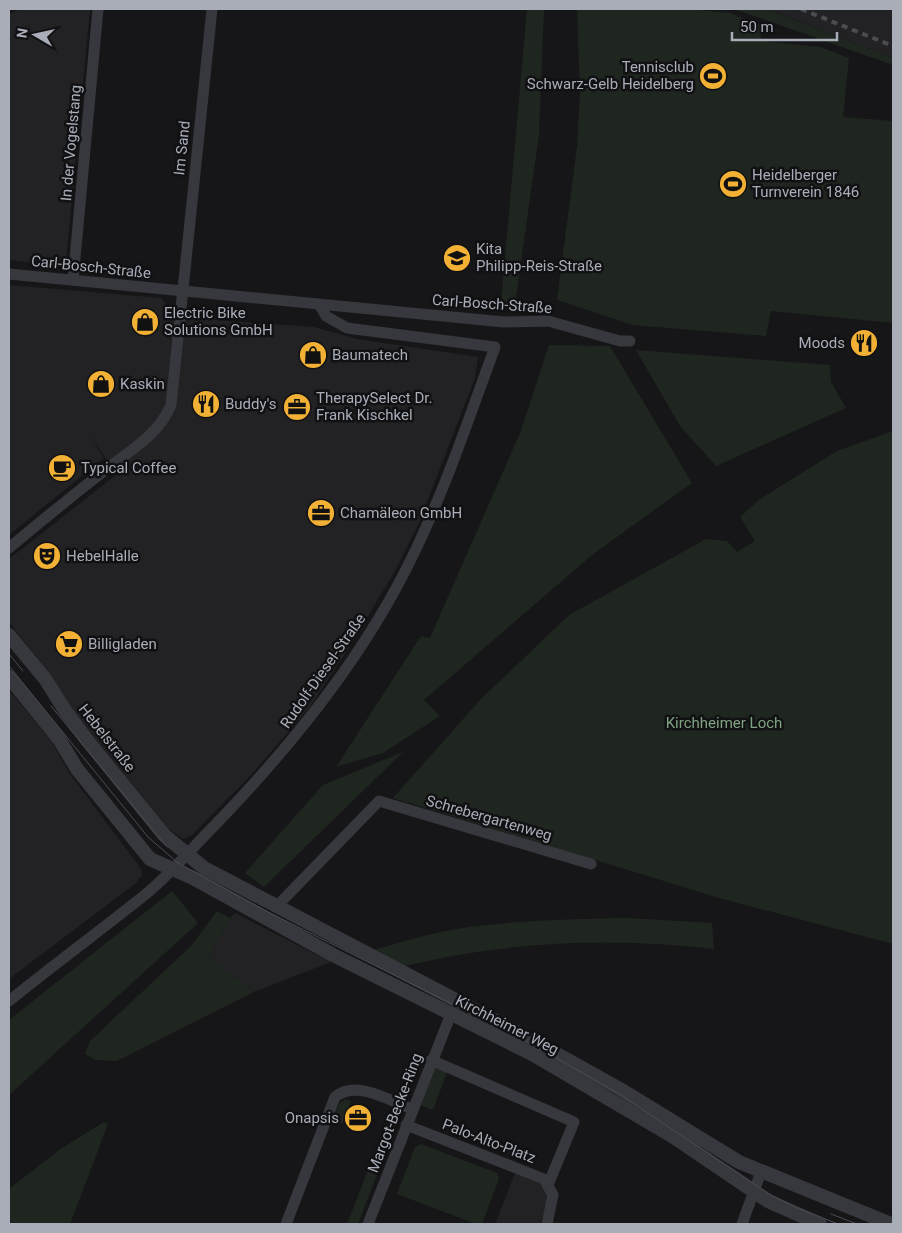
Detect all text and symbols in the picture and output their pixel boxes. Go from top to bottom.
north arrow [10,10,60,60]
scale bar [732,10,837,42]
text: 50 m [740,18,774,36]
text: N [13,27,31,39]
place label: Tennisclub Schwarz-Gelb Heidelberg [527,58,694,93]
sports icon: Tennisclub Schwarz-Gelb Heidelberg [698,61,728,91]
street label: In der Vogelstang [57,84,85,202]
street label: Im Sand [170,120,194,176]
place label: Heidelberger Turnverein 1846 [752,166,859,201]
sports icon: Heidelberger Turnverein 1846 [718,169,748,199]
place label: Kita Philipp-Reis-Straße [476,240,602,275]
school or university icon: Kita Philipp-Reis-Straße [442,243,472,273]
street label: Carl-Bosch-Straße [30,252,152,282]
street label: Carl-Bosch-Straße [431,291,553,317]
place label: Electric Bike Solutions GmbH [164,304,273,339]
shop icon: Electric Bike Solutions GmbH [130,307,160,337]
restaurant icon: Moods [849,328,879,358]
place label: Moods [799,334,845,352]
shop icon: Baumatech [298,340,328,370]
place label: Baumatech [332,346,408,364]
shop icon: Kaskin [86,369,116,399]
place label: Kaskin [120,375,165,393]
restaurant icon: Buddy's [191,389,221,419]
place label: TherapySelect Dr. Frank Kischkel [316,389,432,424]
office icon: TherapySelect Dr. Frank Kischkel [282,392,312,422]
place label: Buddy's [225,395,277,413]
cafe icon: Typical Coffee [47,453,77,483]
place label: Typical Coffee [81,459,176,477]
office icon: Chamäleon GmbH [306,498,336,528]
place label: Chamäleon GmbH [340,504,462,522]
theatre icon: HebelHalle [32,541,62,571]
place label: HebelHalle [66,547,139,565]
street label: Rudolf-Diesel-Straße [277,610,369,732]
supermarket icon: Billigladen [54,629,84,659]
place label: Billigladen [88,635,157,653]
street label: Hebelstraße [75,700,139,776]
park label: Kirchheimer Loch [666,714,782,732]
street label: Schrebergartenweg [424,791,554,845]
street label: Kirchheimer Weg [452,991,562,1059]
street label: Margot-Becke-Ring [364,1051,426,1175]
office icon: Onapsis [343,1103,373,1133]
place label: Onapsis [285,1109,339,1127]
street label: Palo-Alto-Platz [440,1115,538,1167]

